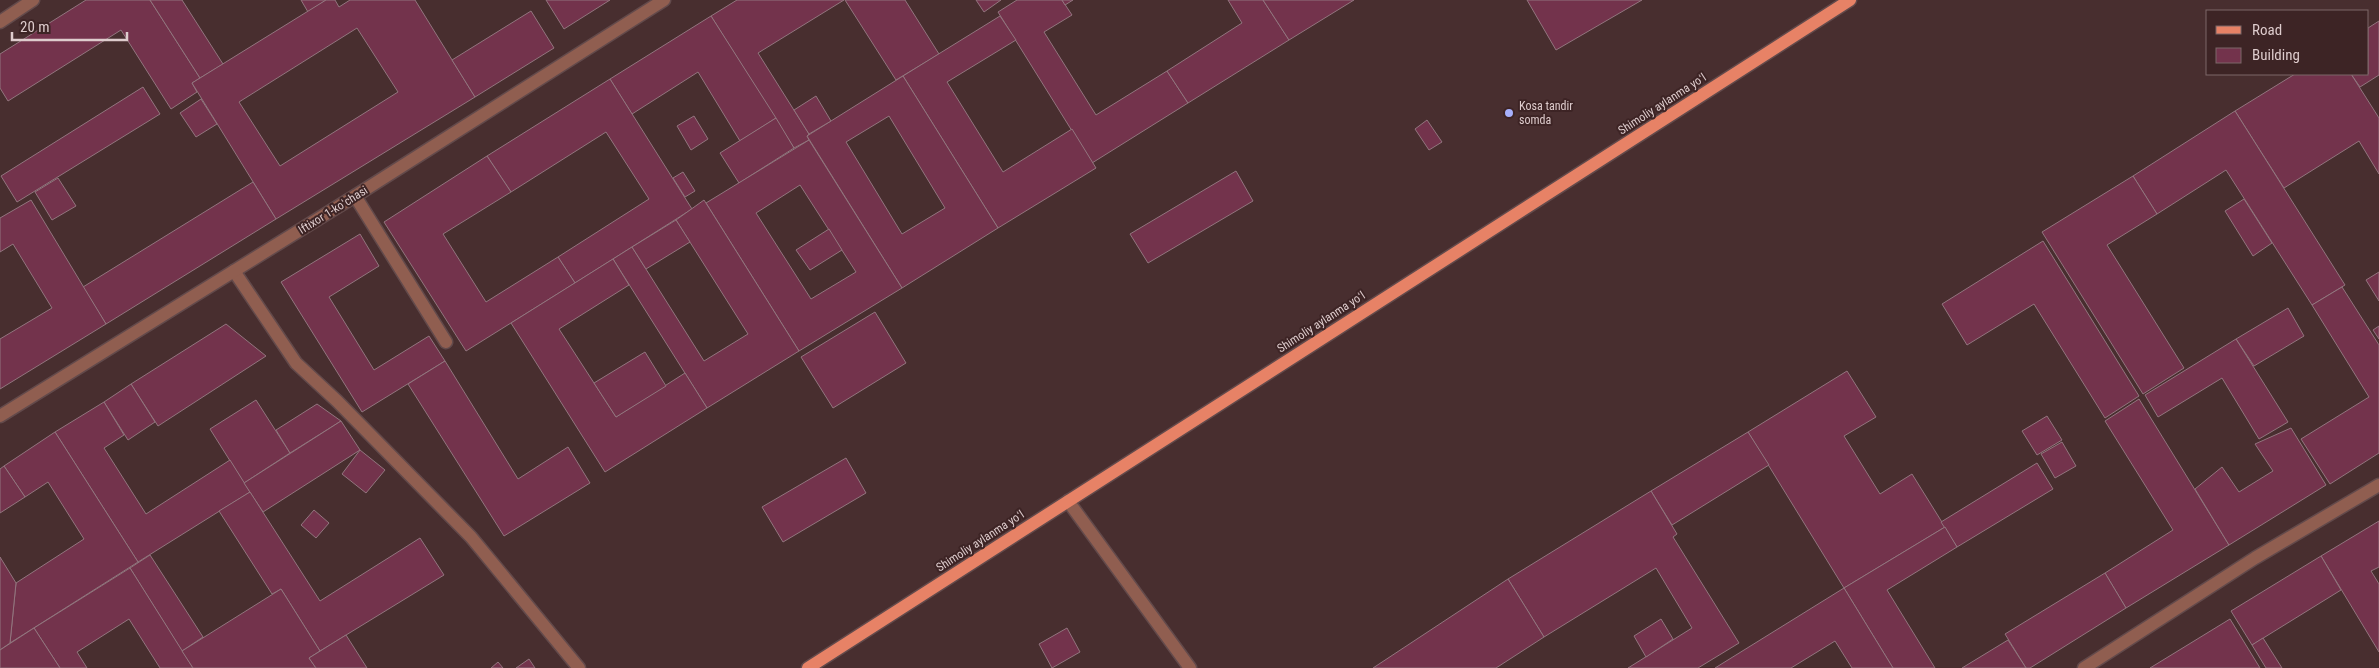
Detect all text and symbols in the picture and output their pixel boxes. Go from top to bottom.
scale bar [12,10,128,42]
legend [2206,10,2369,75]
text: 20 m [20,18,50,36]
text: Road [2252,21,2282,39]
text: Building [2252,46,2300,64]
street label: Shimoliy aylanma yoʻl [1615,70,1709,138]
place label: Kosa tandir somda [1519,99,1573,127]
marker: Kosa tandir somda [1503,107,1515,119]
street label: Iftixor 1-koʻchasi [296,183,370,237]
street label: Shimoliy aylanma yoʻl [1274,288,1368,356]
street label: Shimoliy aylanma yoʻl [933,507,1027,575]

